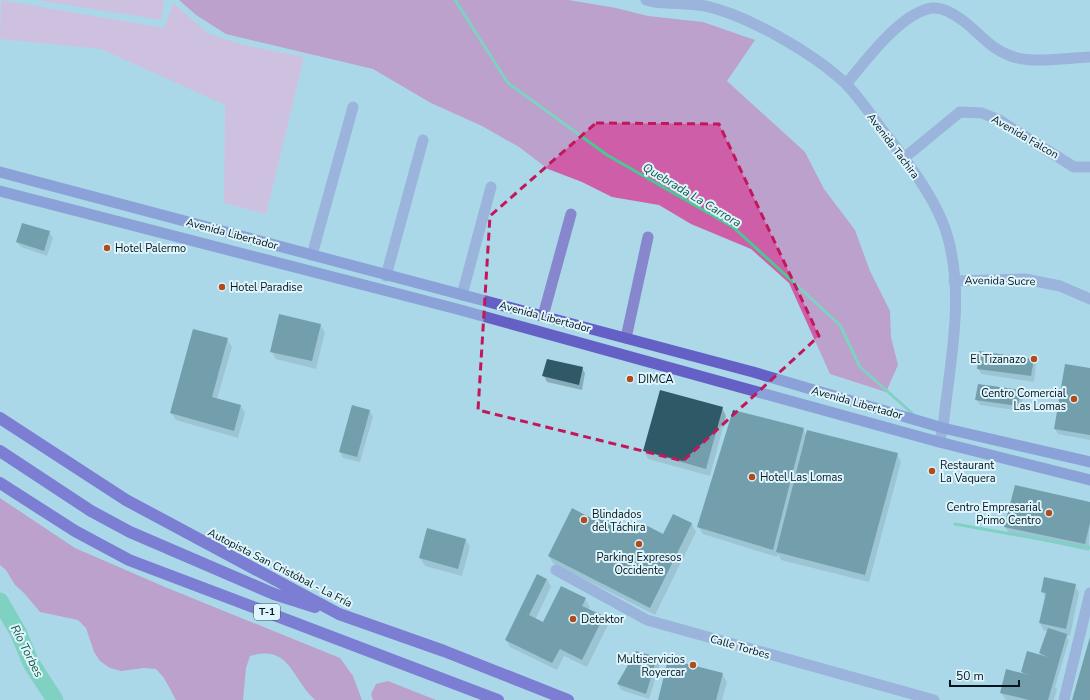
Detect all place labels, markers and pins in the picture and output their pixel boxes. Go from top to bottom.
place label: Hotel Palermo [115,241,186,256]
marker: Hotel Palermo [102,243,112,253]
place label: Hotel Paradise [230,280,303,295]
marker: Hotel Paradise [217,282,227,292]
place label: El Tizanazo [970,352,1026,367]
marker: El Tizanazo [1029,354,1039,364]
place label: DIMCA [638,372,674,387]
marker: DIMCA [625,374,635,384]
place label: Centro Comercial Las Lomas [981,386,1067,414]
marker: Centro Comercial Las Lomas [1069,394,1079,404]
place label: Restaurant La Vaquera [940,458,996,486]
marker: Restaurant La Vaquera [927,466,937,476]
place label: Hotel Las Lomas [760,470,843,485]
marker: Hotel Las Lomas [747,472,757,482]
place label: Centro Empresarial Primo Centro [947,500,1042,528]
place label: Blindados del Táchira [592,507,646,535]
marker: Centro Empresarial Primo Centro [1044,508,1054,518]
marker: Blindados del Táchira [579,515,589,525]
marker: Parking Expresos Occidente [634,539,644,549]
place label: Parking Expresos Occidente [596,550,682,578]
place label: Detektor [581,612,624,627]
marker: Detektor [568,614,578,624]
place label: Multiservicios Royercar [617,652,685,680]
marker: Multiservicios Royercar [688,660,698,670]

